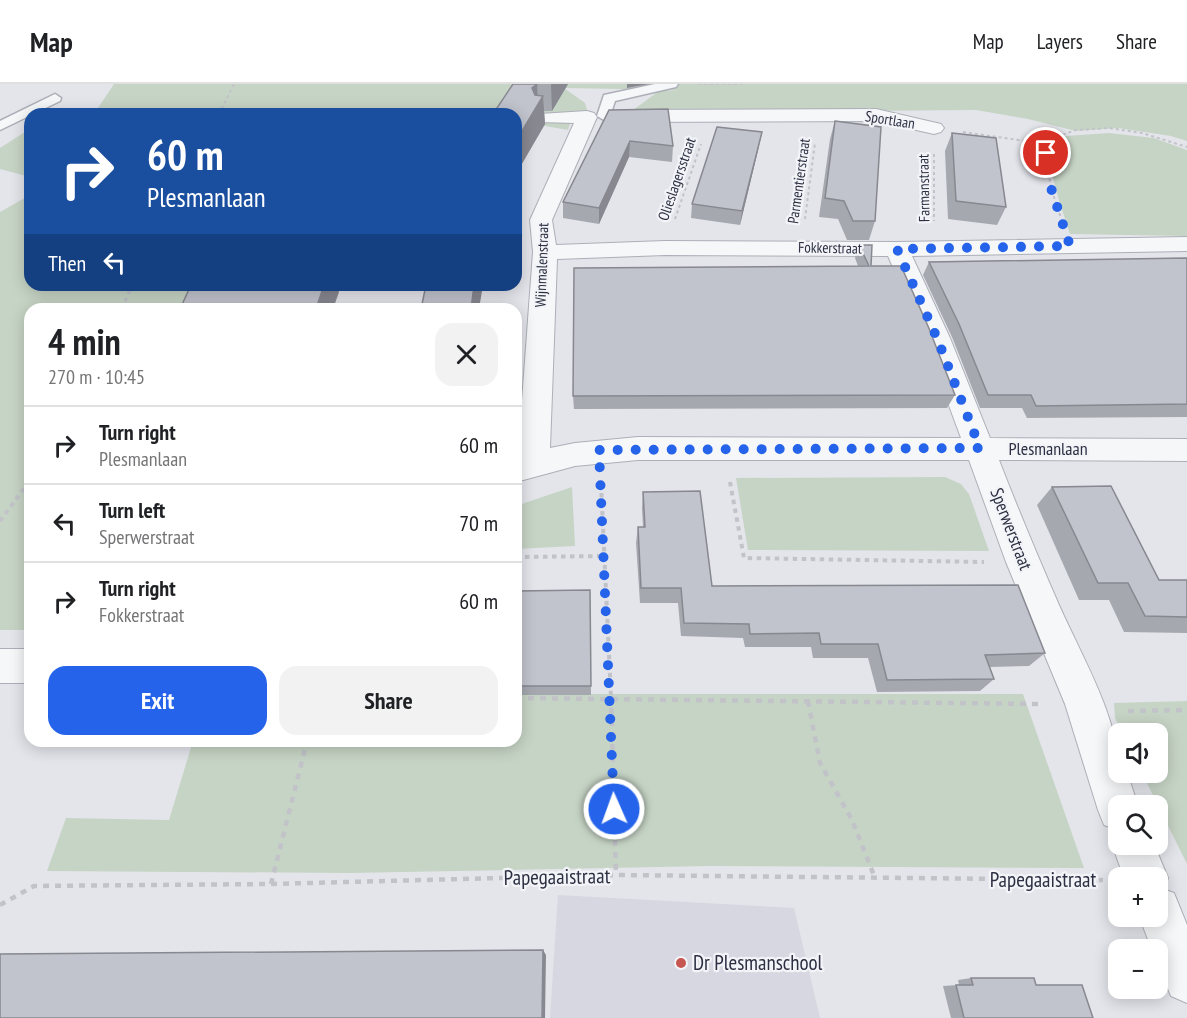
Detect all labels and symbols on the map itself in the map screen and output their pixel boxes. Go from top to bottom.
street label: Sportlaan [864,106,916,133]
pin [1020,127,1071,178]
street label: Olieslagersstraat [653,135,700,223]
street label: Parmentierstraat [783,137,814,225]
street label: Farmanstraat [913,154,934,222]
street label: Wijnmalenstraat [531,222,552,308]
street label: Fokkerstraat [798,237,862,258]
street label: Plesmanlaan [1008,437,1088,460]
street label: Sperwerstraat [985,485,1038,573]
position arrow [582,777,646,841]
street label: Papegaaistraat [503,862,611,891]
street label: Papegaaistraat [990,866,1097,893]
place label: Dr Plesmanschool [693,949,823,976]
marker: Dr Plesmanschool [674,956,688,970]

